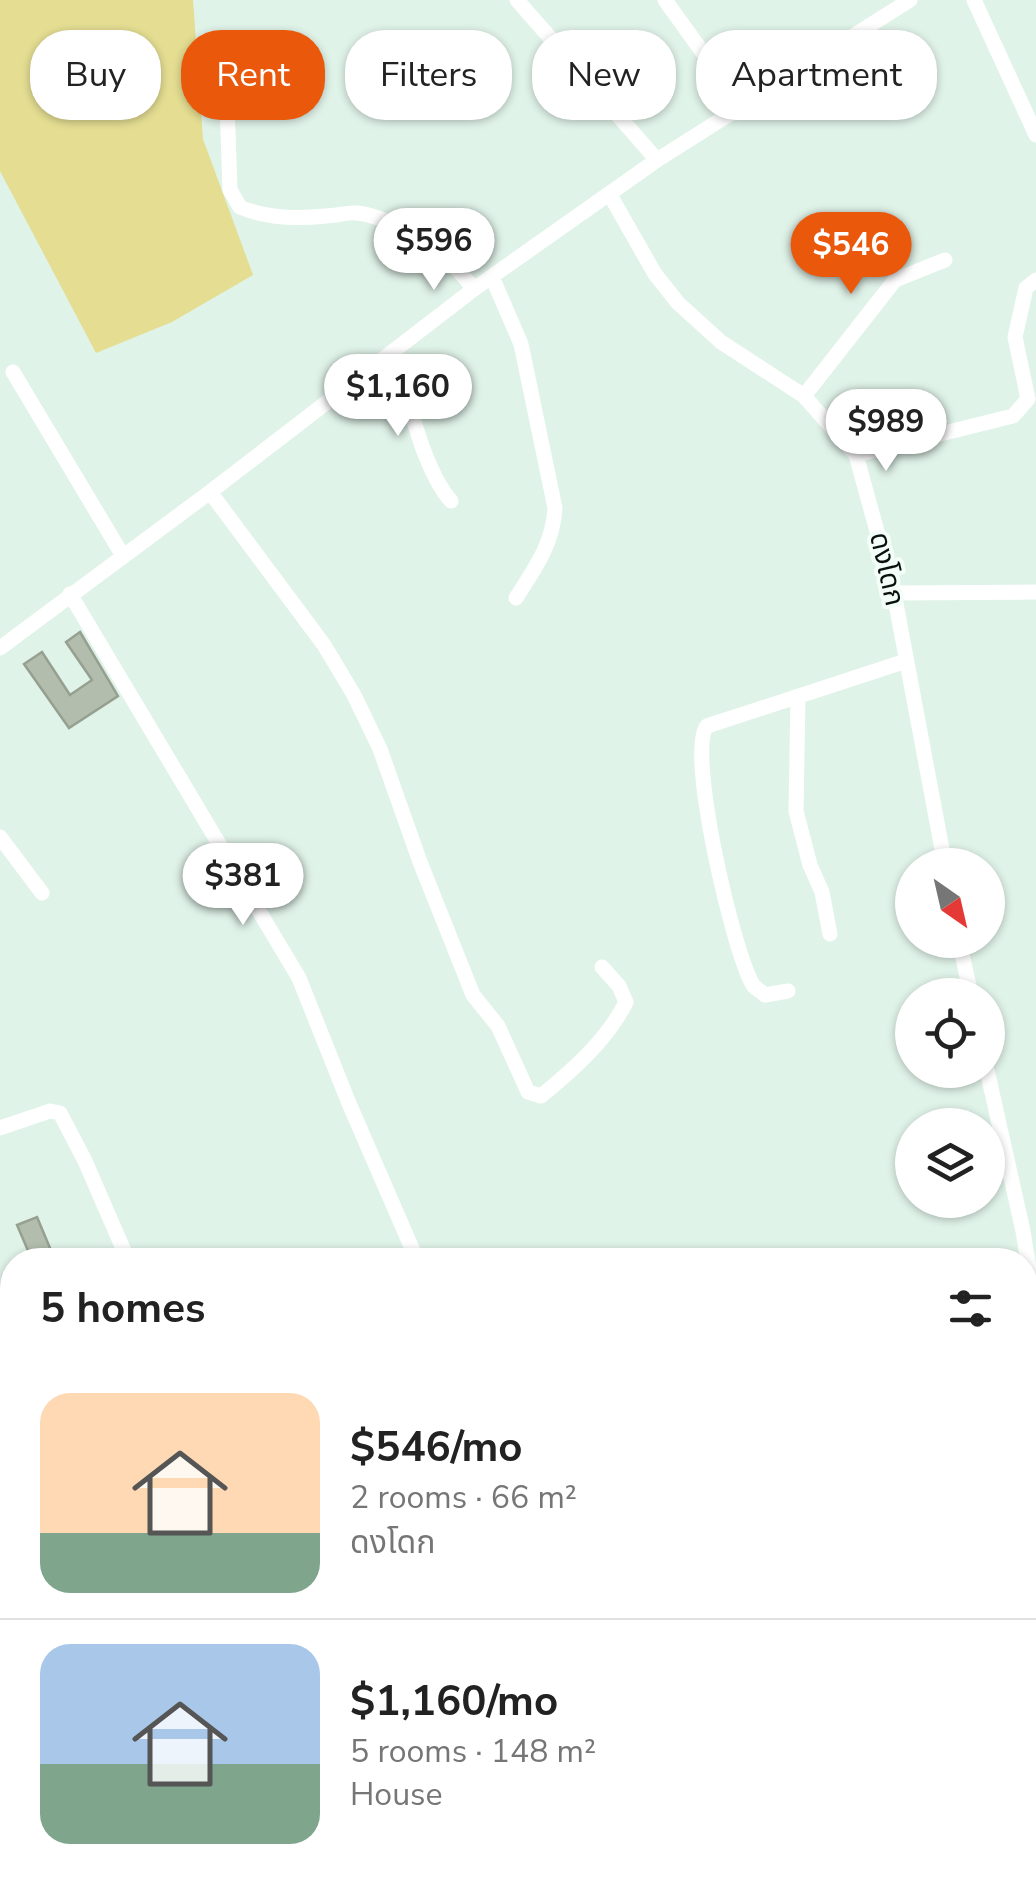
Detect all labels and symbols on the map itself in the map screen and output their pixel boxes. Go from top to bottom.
pin: $596 [375,208,493,293]
pin: $546 [792,212,910,297]
pin: $1,160 [317,354,479,439]
pin: $989 [827,389,945,474]
street label: ดงโดก [860,528,914,610]
pin: $381 [184,843,302,928]
north arrow [895,848,1005,958]

